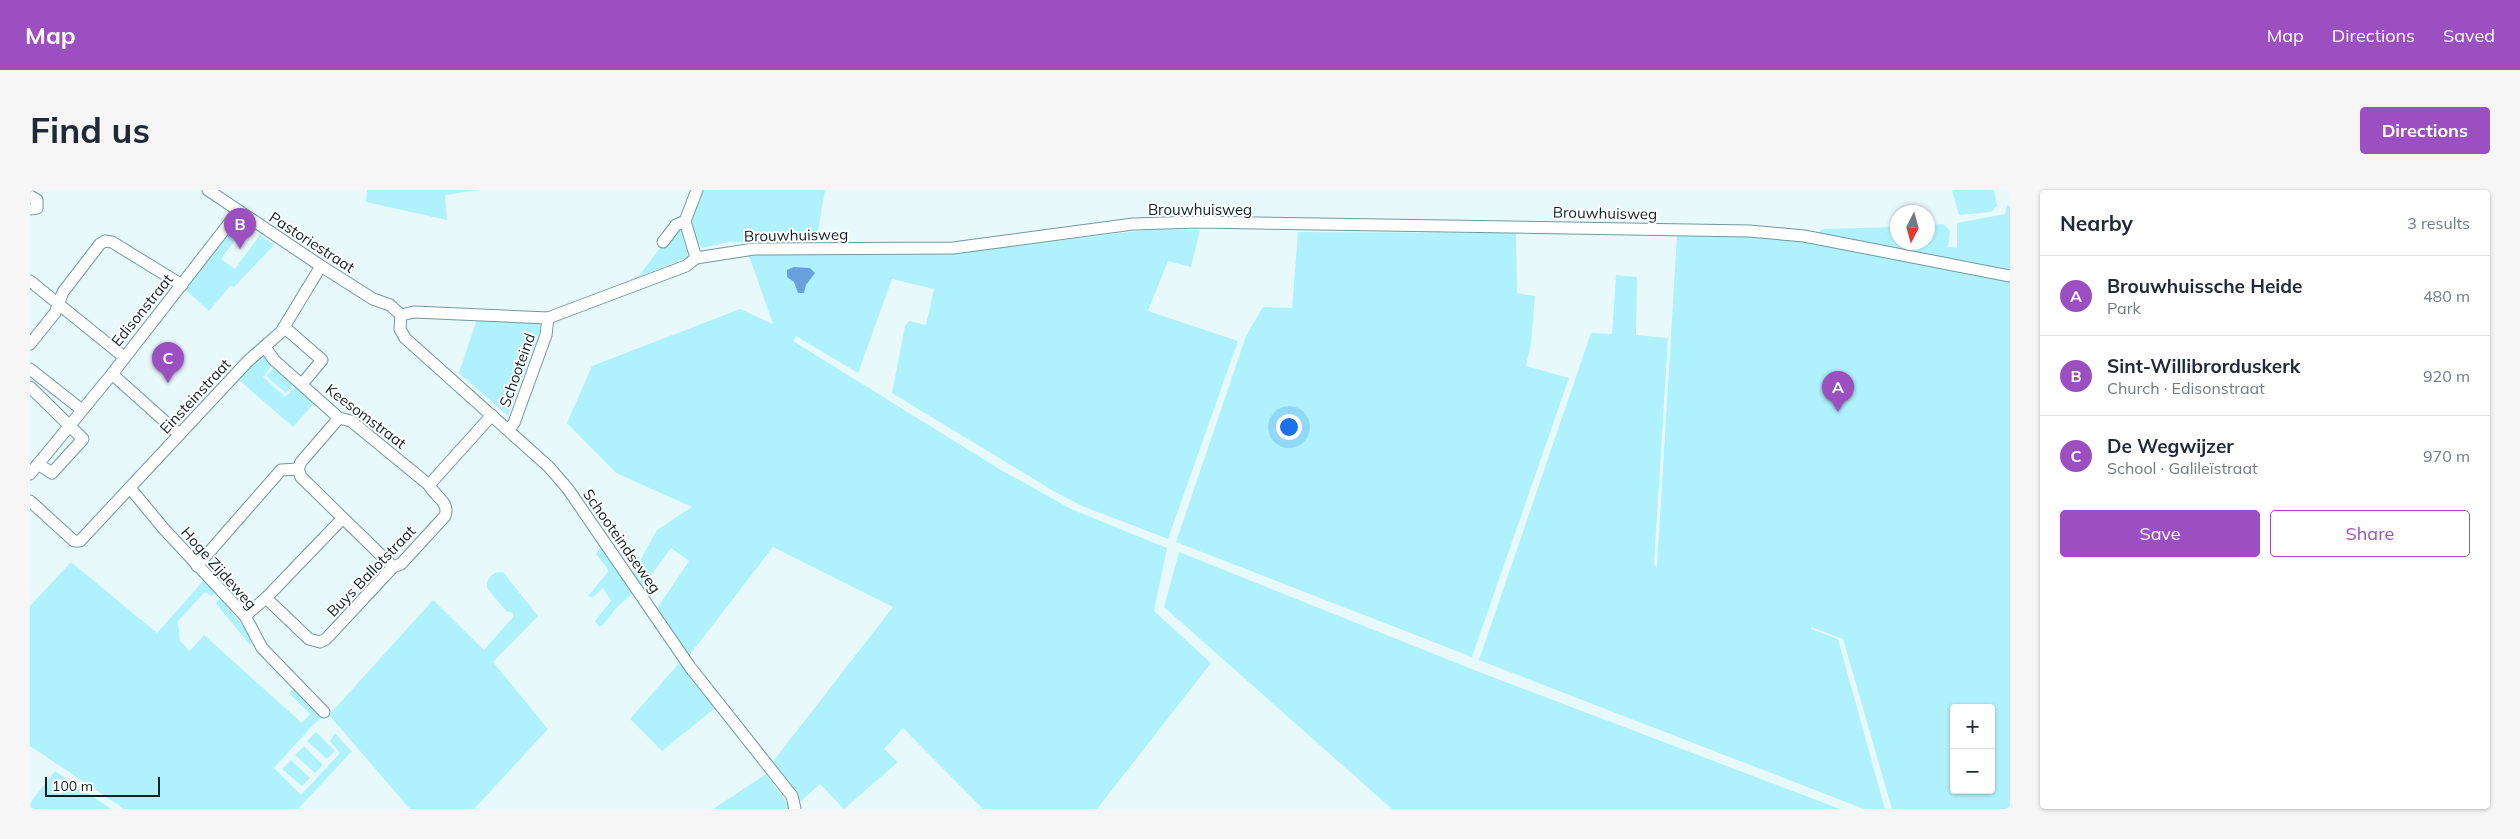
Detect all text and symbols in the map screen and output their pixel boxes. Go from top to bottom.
text: Map [25,20,76,50]
text: Map [2267,24,2304,47]
text: Directions [2332,24,2415,47]
text: Saved [2443,24,2495,47]
button: Directions [2360,107,2490,154]
text: Find us [30,108,150,152]
street label: Brouwhuisweg [1148,200,1252,219]
street label: Brouwhuisweg [1553,203,1657,223]
north arrow [1890,205,1935,250]
street label: Pastoriestraat [266,207,358,277]
pin: B [224,208,256,249]
text: Nearby [2060,210,2133,236]
text: 3 results [2407,213,2470,233]
street label: Brouwhuisweg [744,225,848,245]
street label: Edisonstraat [107,270,177,350]
text: Brouwhuissche Heide [2107,274,2302,298]
text: A [2070,286,2082,306]
text: 480 m [2423,286,2470,306]
text: Park [2107,298,2141,318]
street label: Schooteind [495,330,539,410]
pin: C [152,342,184,383]
text: Sint-Willibrorduskerk [2107,354,2300,378]
street label: Einsteinstraat [155,355,235,437]
text: B [2070,366,2082,386]
text: 920 m [2423,366,2470,386]
pin: A [1822,371,1854,412]
text: Church · Edisonstraat [2107,378,2265,398]
street label: Keesomstraat [322,380,410,452]
your location [1276,414,1302,440]
text: De Wegwijzer [2107,434,2234,458]
text: C [2071,446,2081,466]
text: 970 m [2423,446,2470,466]
text: School · Galileïstraat [2107,458,2258,478]
street label: Schooteindseweg [579,485,665,597]
button: Save [2060,510,2260,557]
button: Share [2270,510,2470,557]
street label: Buys Ballotstraat [323,521,419,621]
street label: Hoge Zijdeweg [177,523,261,613]
map controls [1950,704,1995,794]
button: + [1950,704,1995,749]
button: − [1950,749,1995,794]
scale bar [45,774,160,797]
text: 100 m [52,777,93,795]

